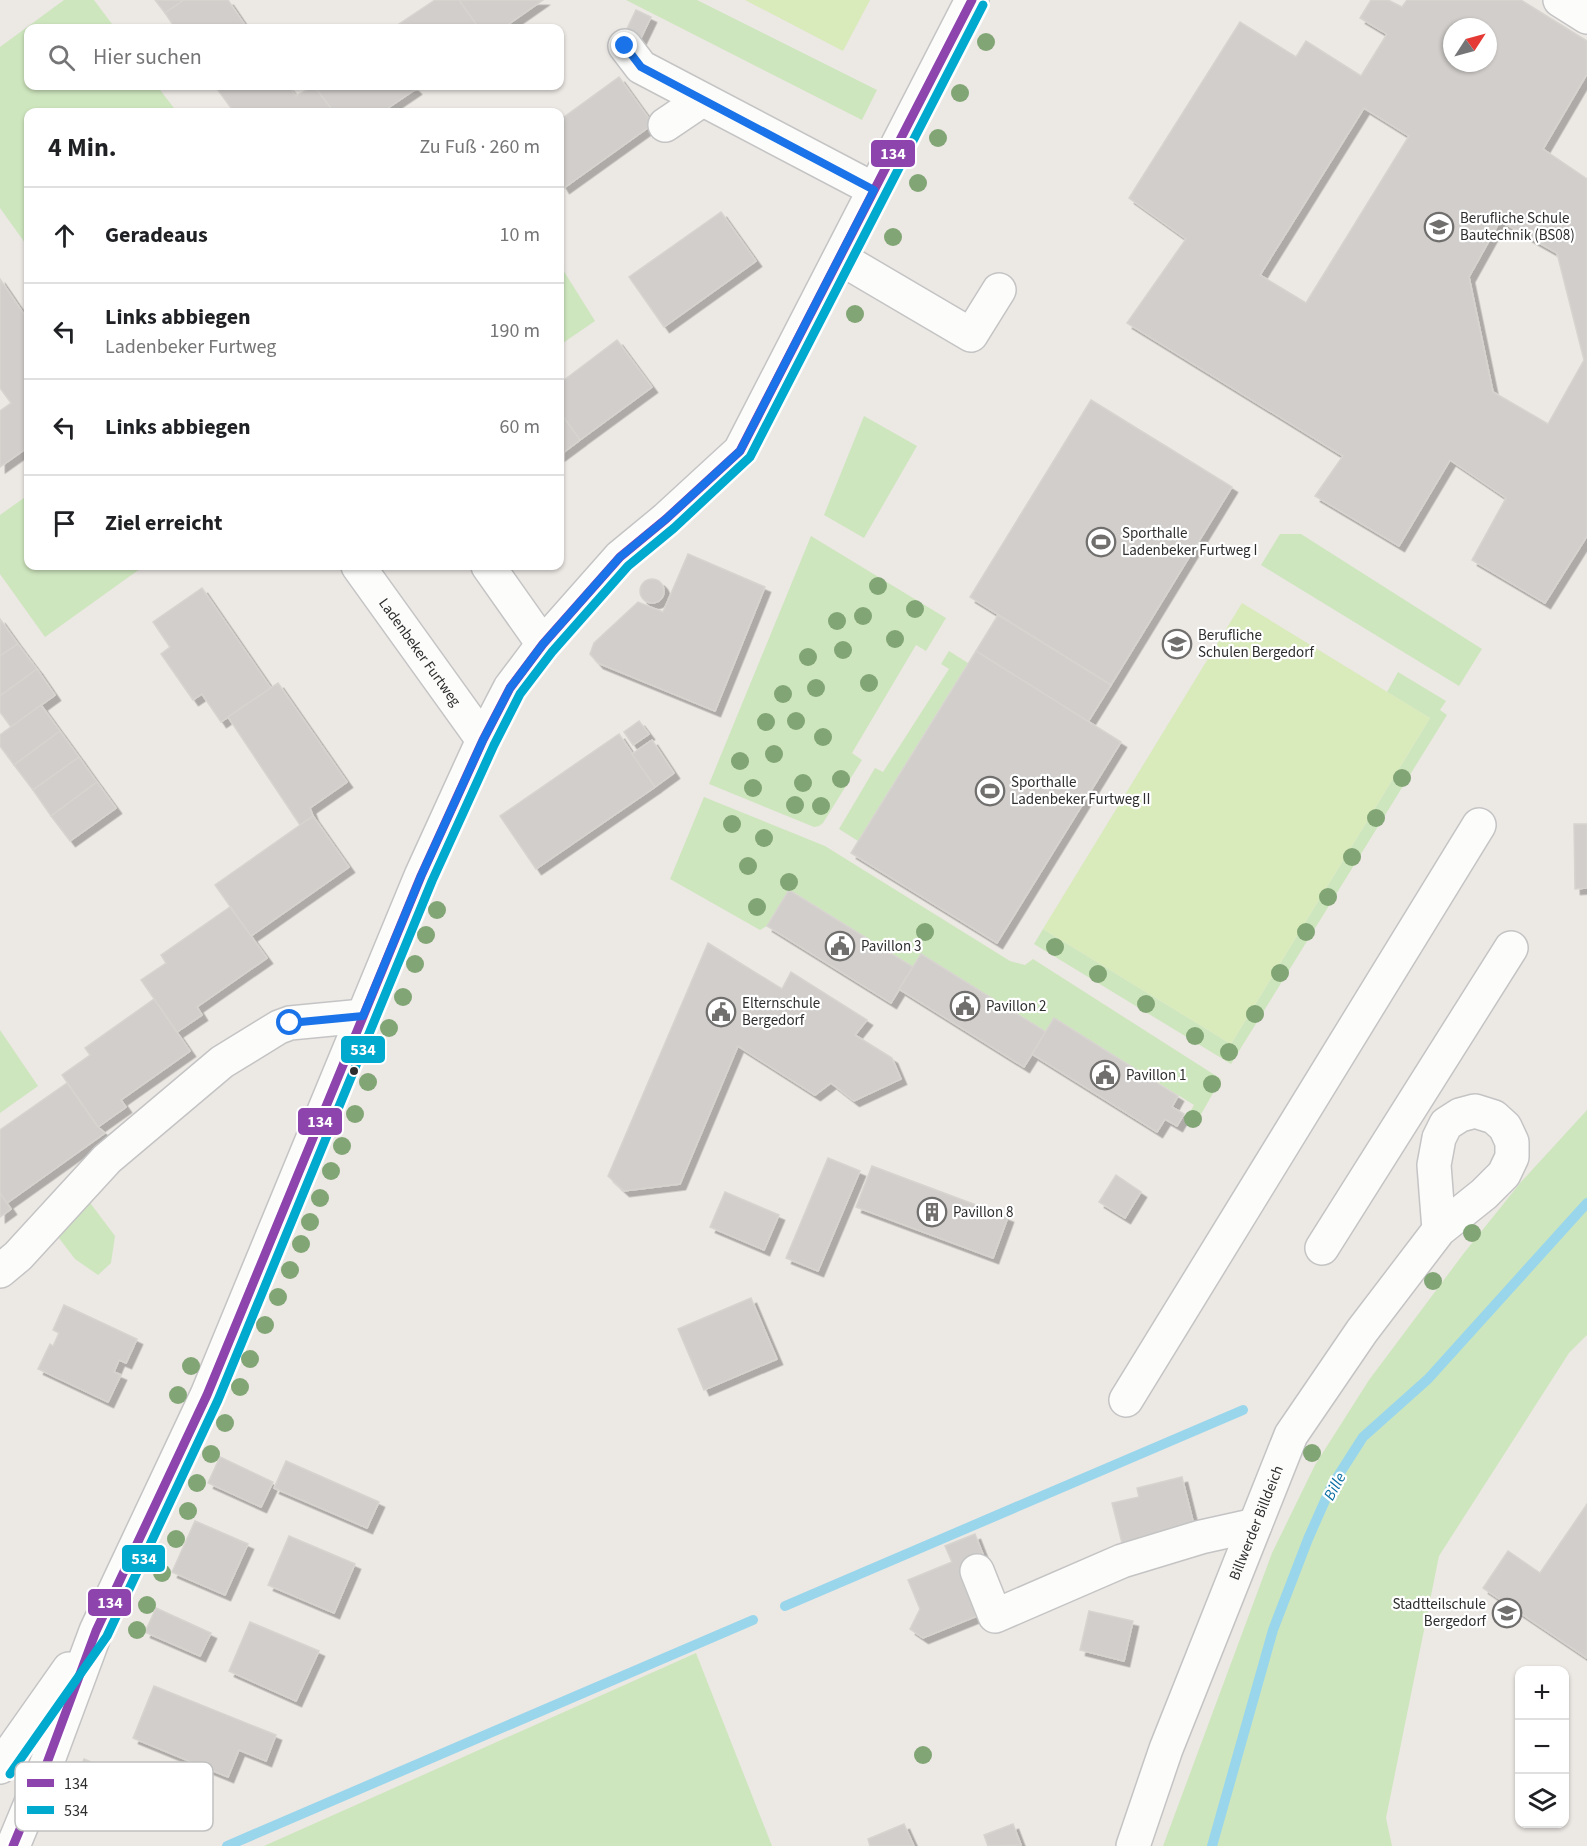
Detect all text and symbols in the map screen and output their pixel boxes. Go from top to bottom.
north arrow [1443,18,1497,72]
search box [24,24,564,90]
route end [611,32,637,58]
icon: search [45,41,78,74]
text: Hier suchen [93,41,202,73]
text: 4 Min. [48,129,117,166]
text: Zu Fuß · 260 m [419,133,540,161]
line badge: 134 [870,139,916,168]
text: 134 [880,143,906,165]
place label: Berufliche Schule Bautechnik (BS08) [1460,208,1575,246]
school or university icon: Berufliche Schule Bautechnik (BS08) [1423,211,1455,243]
icon: ahead [48,219,81,252]
text: Geradeaus [105,219,208,251]
text: 10 m [500,221,540,249]
text: Links abbiegen [105,301,251,333]
icon: left [48,315,81,348]
text: 190 m [490,317,540,345]
text: Ladenbeker Furtweg [105,333,276,361]
icon: left [48,411,81,444]
text: Links abbiegen [105,411,251,443]
text: 60 m [500,413,540,441]
icon: arrive [48,507,81,540]
text: Ziel erreicht [105,507,223,539]
place label: Sporthalle Ladenbeker Furtweg I [1122,523,1257,561]
sports icon: Sporthalle Ladenbeker Furtweg I [1085,526,1117,558]
street label: Ladenbeker Furtweg [373,594,466,711]
place label: Berufliche Schulen Bergedorf [1198,625,1314,663]
school or university icon: Berufliche Schulen Bergedorf [1161,628,1193,660]
place label: Sporthalle Ladenbeker Furtweg II [1011,772,1150,810]
sports icon: Sporthalle Ladenbeker Furtweg II [974,775,1006,807]
public building icon: Pavillon 3 [824,930,856,962]
place label: Pavillon 3 [861,936,922,957]
public building icon: Pavillon 2 [949,990,981,1022]
place label: Elternschule Bergedorf [742,993,820,1031]
public building icon: Elternschule Bergedorf [705,996,737,1028]
place label: Pavillon 2 [986,996,1047,1017]
route start [276,1009,302,1035]
line badge: 534 [340,1035,386,1064]
text: 534 [350,1039,376,1061]
public building icon: Pavillon 1 [1089,1059,1121,1091]
unlabelled marker [348,1065,360,1077]
place label: Pavillon 1 [1126,1065,1187,1086]
line badge: 134 [297,1107,343,1136]
text: 134 [307,1111,333,1133]
building icon: Pavillon 8 [916,1196,948,1228]
place label: Pavillon 8 [953,1202,1014,1223]
street label: Billwerder Billdeich [1224,1462,1289,1584]
water label: Bille [1318,1468,1351,1504]
line badge: 534 [121,1544,166,1573]
text: 534 [131,1548,157,1570]
line badge: 134 [87,1588,132,1617]
text: 134 [97,1592,123,1614]
place label: Stadtteilschule Bergedorf [1392,1594,1487,1632]
school or university icon: Stadtteilschule Bergedorf [1491,1597,1523,1629]
map controls [1515,1666,1569,1828]
button: + [1515,1666,1569,1720]
button: − [1515,1720,1569,1774]
legend [15,1762,213,1831]
text: 134 [64,1773,88,1795]
button: layers [1515,1774,1569,1828]
text: 534 [64,1800,88,1822]

